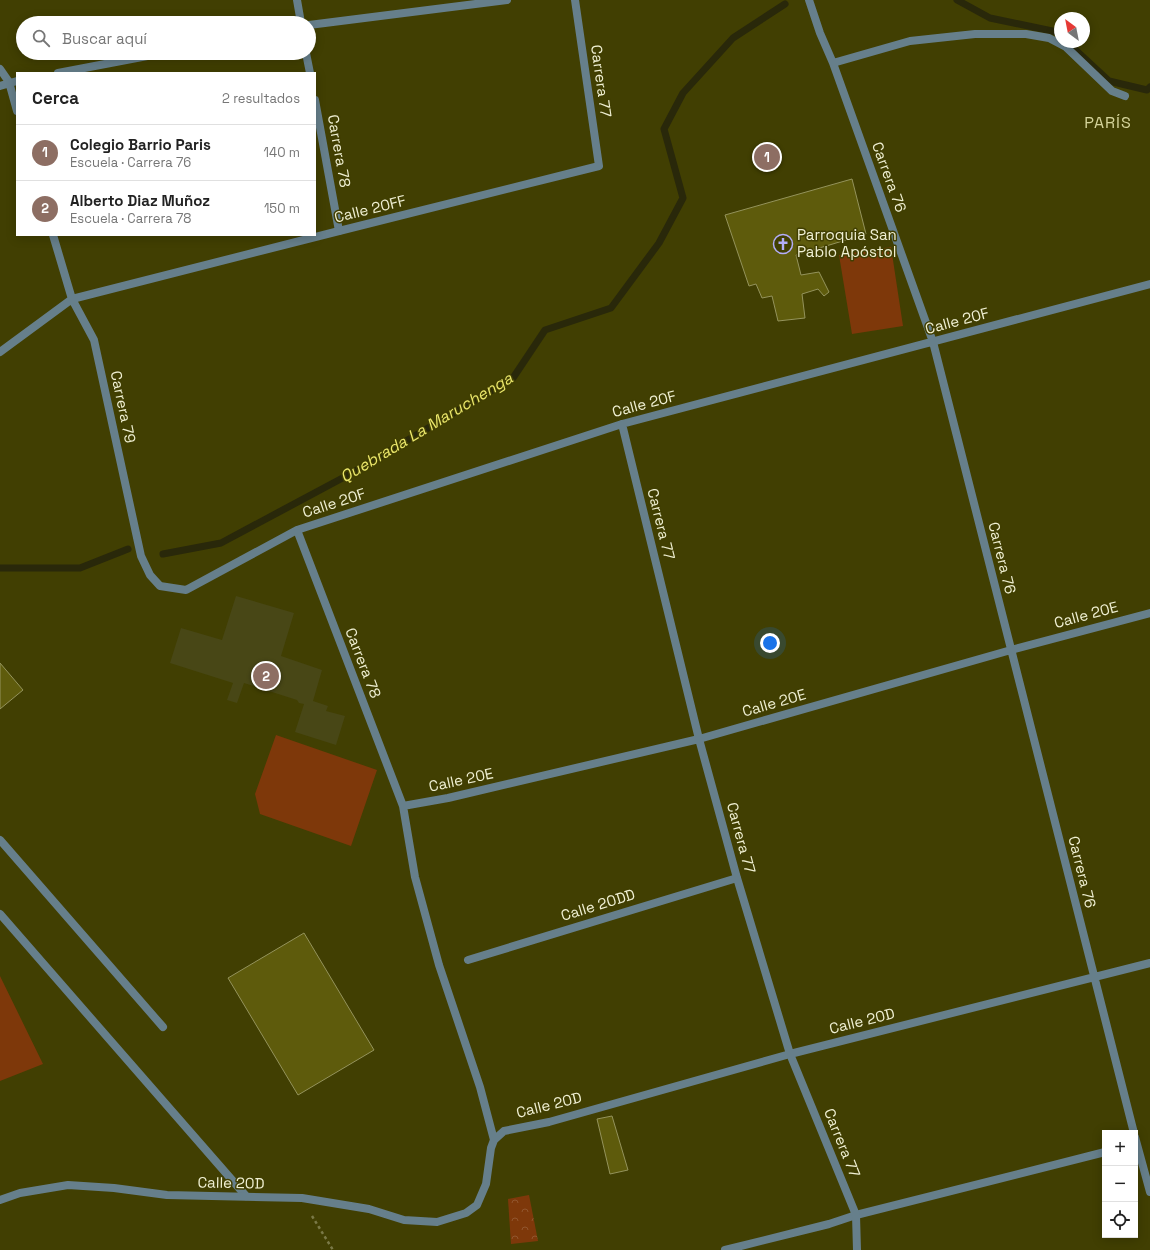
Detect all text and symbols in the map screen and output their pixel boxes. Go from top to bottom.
north arrow [1054,12,1090,48]
search box [16,16,316,60]
icon: search [30,27,52,49]
text: Buscar aquí [62,29,147,48]
street label: Carrera 77 [587,43,616,118]
text: Cerca [32,87,79,109]
text: 2 resultados [222,90,300,107]
district label: PARÍS [1084,112,1132,133]
street label: Carrera 78 [324,113,355,189]
text: Colegio Barrio Paris [70,135,211,154]
street label: Carrera 76 [868,139,911,215]
pin: 1 [754,142,780,172]
text: 1 [42,144,48,161]
text: 140 m [264,144,300,161]
text: Escuela · Carrera 76 [70,154,191,171]
street label: Calle 20FF [332,190,408,227]
text: Alberto Diaz Muñoz [70,191,210,210]
text: 2 [41,200,49,217]
text: 150 m [264,200,300,217]
text: Escuela · Carrera 78 [70,210,191,227]
place label: Parroquia San Pablo Apóstol [797,225,897,261]
church icon: Parroquia San Pablo Apóstol [772,233,794,255]
street label: Calle 20F [923,303,991,338]
water label: Quebrada La Maruchenga [336,367,517,487]
street label: Carrera 79 [107,369,140,445]
street label: Calle 20F [610,386,678,421]
street label: Calle 20F [300,483,368,522]
street label: Carrera 77 [643,486,680,562]
street label: Carrera 76 [984,520,1021,596]
street label: Calle 20E [1052,597,1120,632]
street label: Carrera 78 [341,625,386,701]
your location [760,633,780,653]
pin: 2 [253,661,279,691]
street label: Calle 20E [740,684,808,721]
street label: Calle 20E [427,763,495,796]
street label: Carrera 77 [723,800,760,876]
street label: Carrera 76 [1064,834,1101,910]
street label: Calle 20DD [558,884,637,925]
street label: Calle 20D [827,1003,897,1038]
street label: Calle 20D [514,1087,584,1122]
street label: Carrera 77 [820,1105,865,1180]
map controls [1102,1130,1138,1238]
button: + [1102,1130,1138,1166]
button: − [1102,1166,1138,1202]
street label: Calle 20D [197,1172,265,1193]
button: locate [1102,1202,1138,1238]

